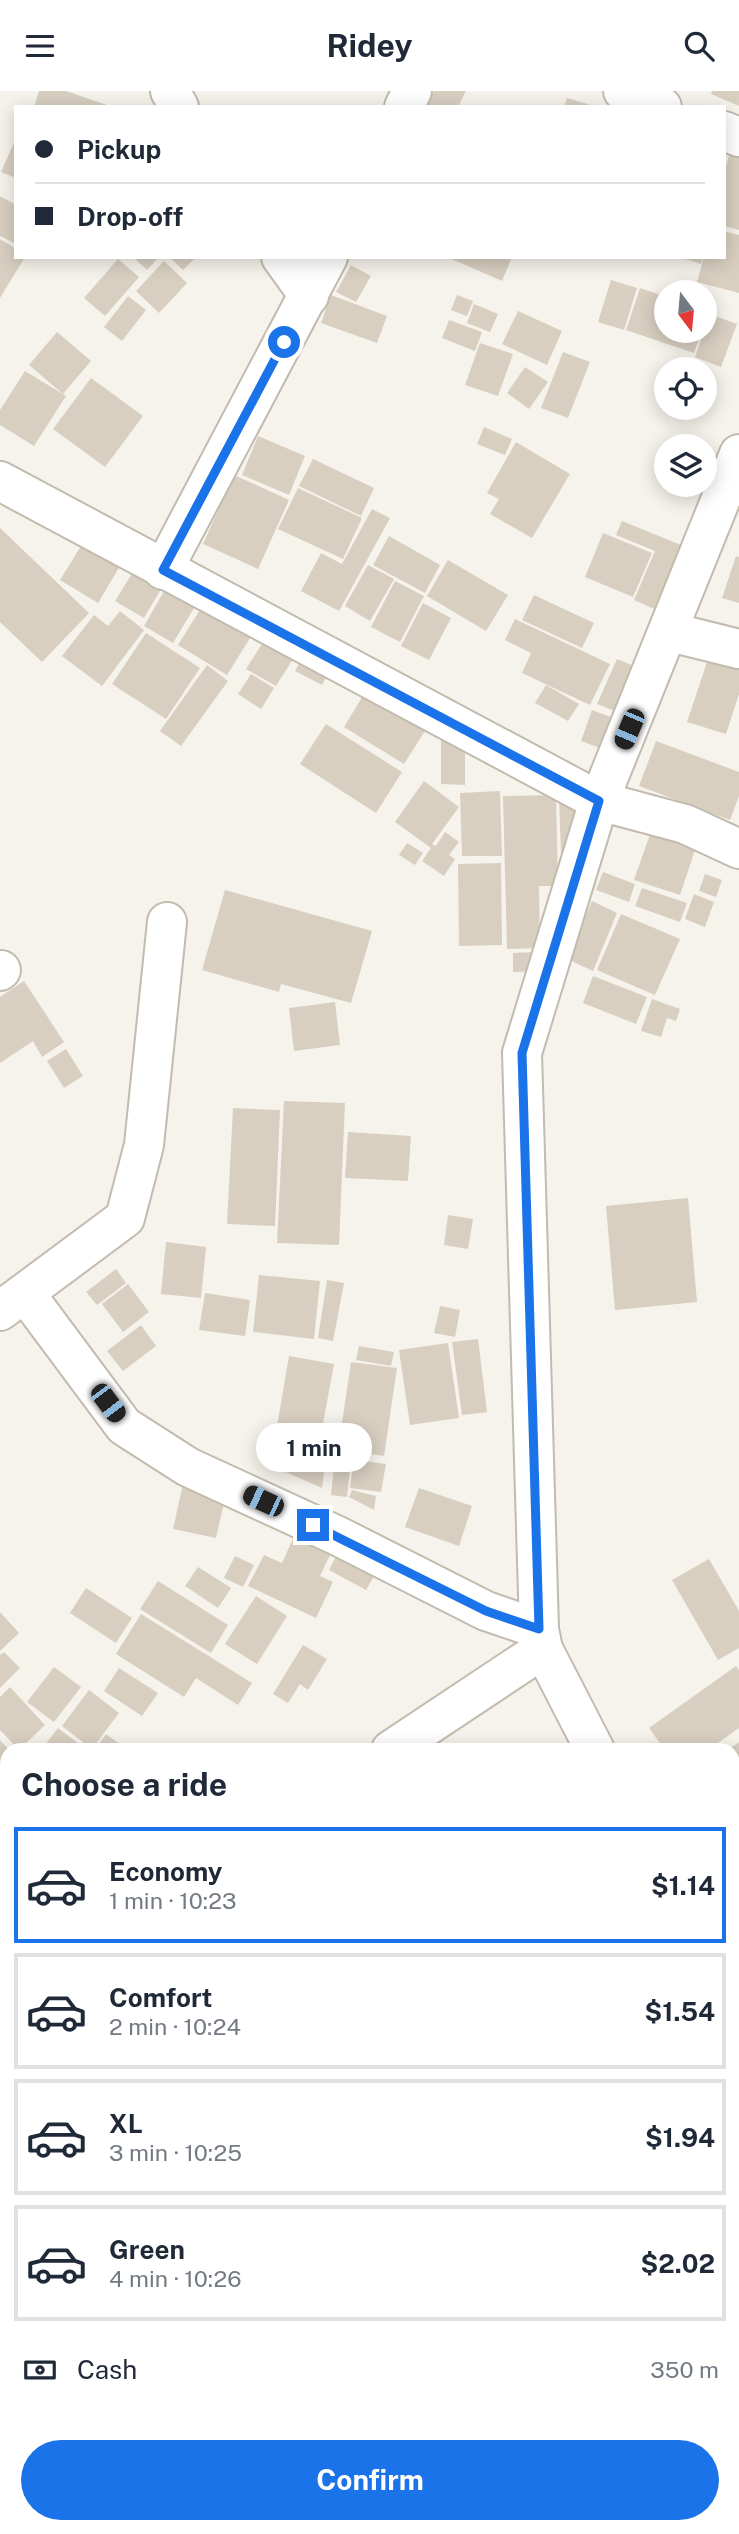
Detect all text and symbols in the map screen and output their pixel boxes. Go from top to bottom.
icon: menu [21,27,59,65]
text: Ridey [326,27,413,64]
icon: search [680,27,718,65]
text: Pickup [77,134,161,165]
text: Drop-off [77,201,183,232]
north arrow [654,280,718,343]
map controls [654,280,717,497]
route start [268,326,300,358]
button: locate [654,357,717,420]
button: layers [654,434,717,497]
car [612,706,647,752]
car [87,1380,130,1426]
callout: 1 min [255,1423,371,1473]
text: 1 min [286,1434,342,1461]
car [240,1483,287,1519]
route end [297,1509,329,1541]
text: Choose a ride [21,1766,227,1803]
icon: car [25,1854,88,1917]
text: Economy [109,1856,222,1887]
text: $1.14 [651,1870,715,1901]
text: 1 min · 10:23 [109,1887,237,1914]
icon: car [25,1980,88,2043]
text: Comfort [109,1982,212,2013]
text: $1.54 [645,1996,715,2027]
text: 2 min · 10:24 [109,2013,241,2040]
icon: car [25,2106,88,2169]
text: XL [109,2108,143,2139]
text: $1.94 [645,2122,715,2153]
text: 3 min · 10:25 [109,2139,242,2166]
icon: car [25,2232,88,2295]
text: Green [109,2234,185,2265]
text: $2.02 [641,2248,715,2279]
text: 4 min · 10:26 [109,2265,241,2292]
icon: cash [21,2351,59,2389]
text: Cash [77,2354,137,2385]
text: 350 m [650,2356,719,2383]
button: Confirm [21,2440,719,2520]

